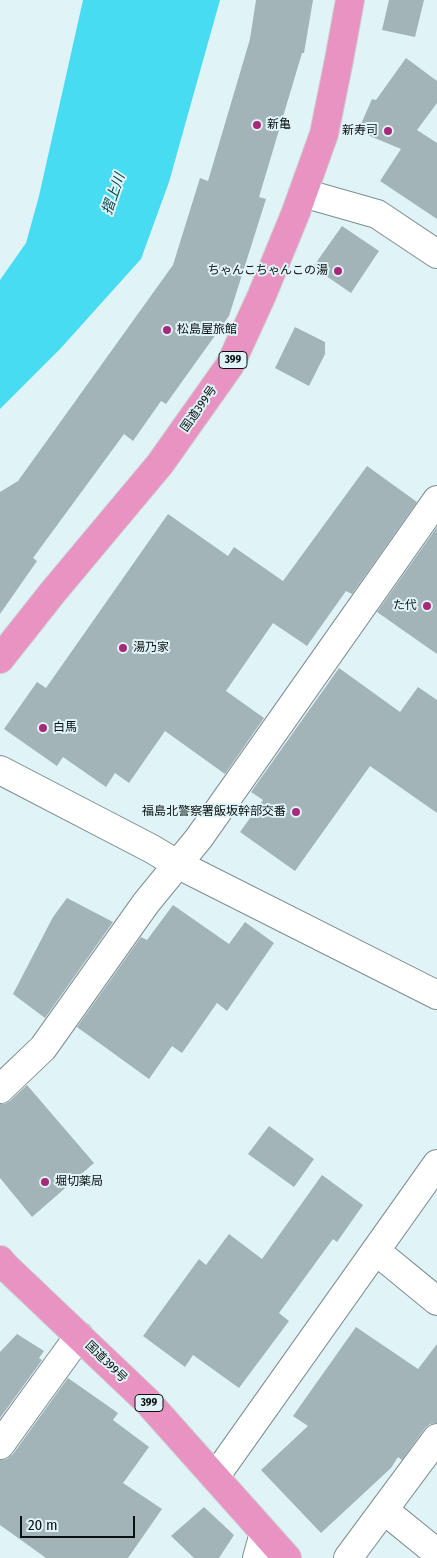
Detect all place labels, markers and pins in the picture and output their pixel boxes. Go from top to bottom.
place label: 新亀 [267,118,291,132]
marker: 新亀 [251,119,263,131]
place label: 新寿司 [342,124,378,138]
marker: 新寿司 [382,125,394,137]
place label: ちゃんこちゃんこの湯 [208,264,328,278]
marker: ちゃんこちゃんこの湯 [332,265,344,277]
place label: 松島屋旅館 [177,323,237,337]
marker: 松島屋旅館 [161,324,173,336]
place label: た代 [393,599,417,613]
marker: た代 [421,600,433,612]
place label: 湯乃家 [133,641,169,655]
marker: 湯乃家 [117,642,129,654]
place label: 白馬 [53,721,77,735]
marker: 白馬 [37,722,49,734]
place label: 福島北警察署飯坂幹部交番 [142,805,286,819]
marker: 福島北警察署飯坂幹部交番 [290,806,302,818]
place label: 堀切薬局 [55,1175,103,1189]
marker: 堀切薬局 [39,1176,51,1188]

